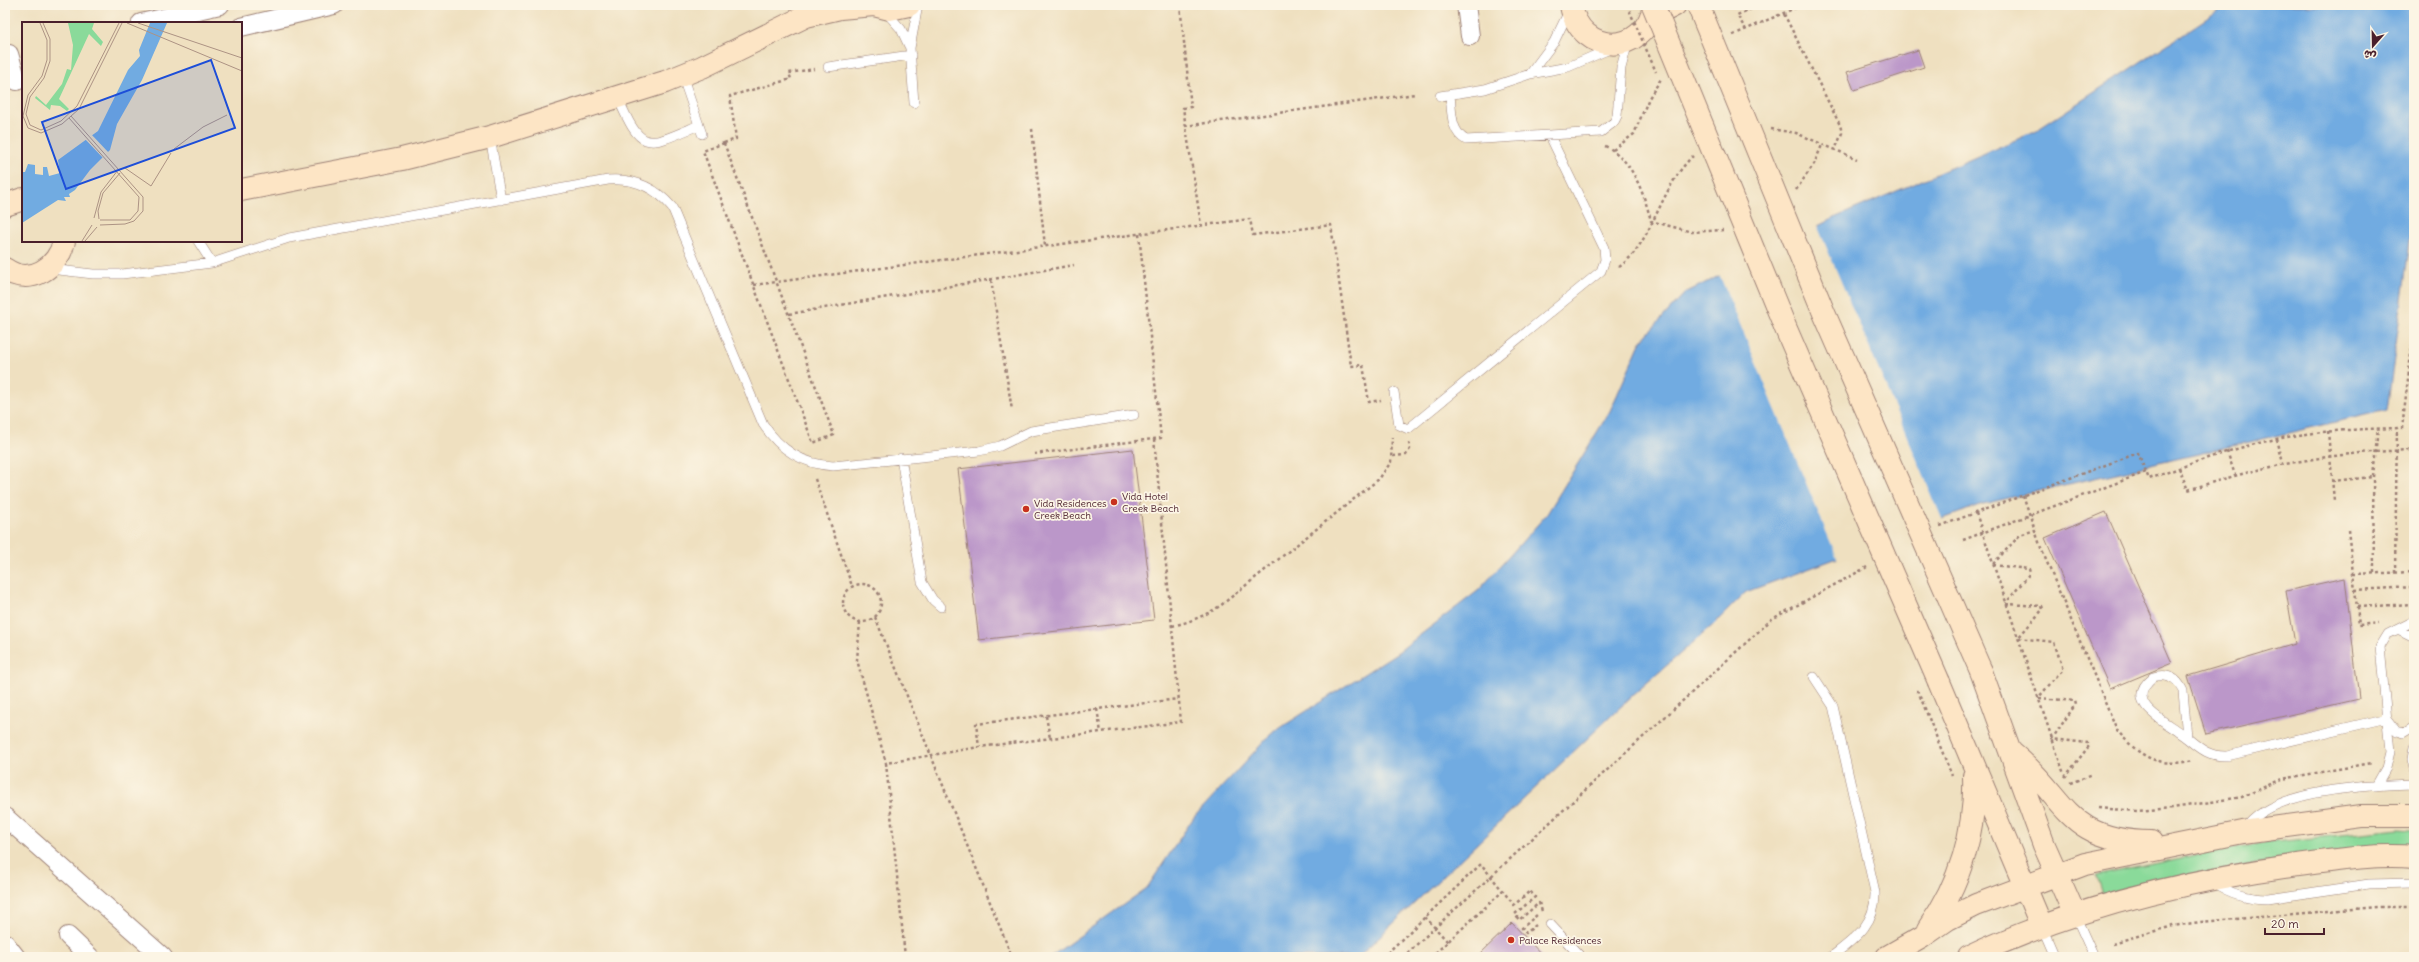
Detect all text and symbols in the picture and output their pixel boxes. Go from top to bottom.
inset map [22,22,242,242]
north arrow [2353,26,2393,66]
text: ش [2361,47,2378,64]
place label: Vida Hotel Creek Beach [1122,490,1179,515]
place label: Vida Residences Creek Beach [1034,497,1107,522]
marker: Vida Hotel Creek Beach [1109,497,1119,507]
marker: Vida Residences Creek Beach [1021,504,1031,514]
scale bar [2265,910,2324,936]
text: 20 m [2271,916,2299,931]
place label: Palace Residences [1519,934,1602,947]
marker: Palace Residences [1506,935,1516,945]

